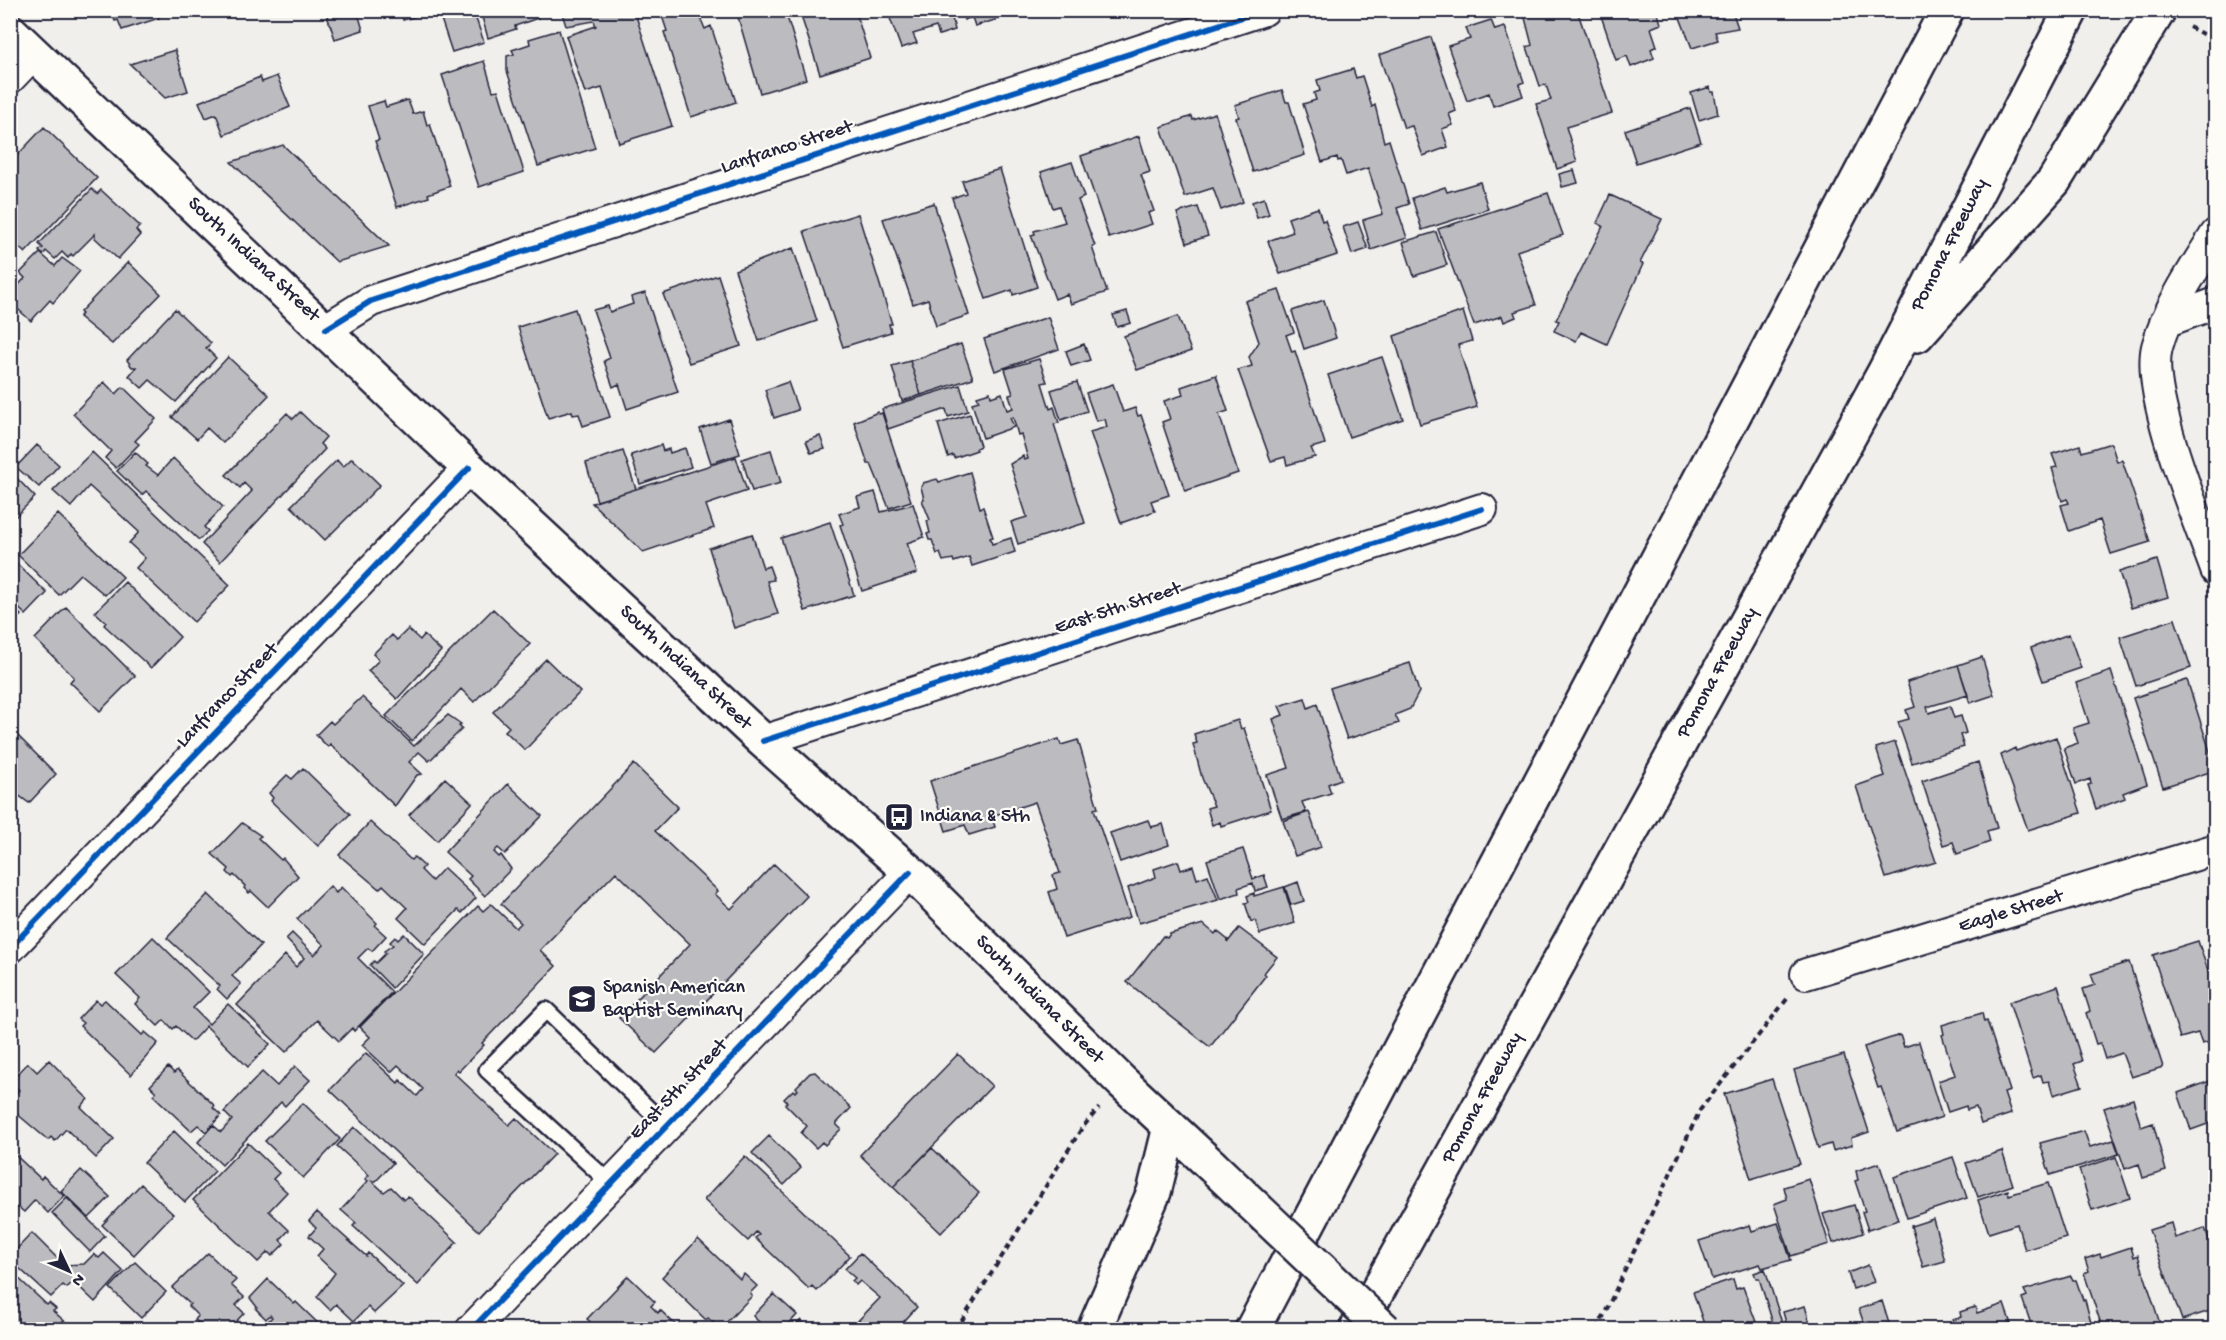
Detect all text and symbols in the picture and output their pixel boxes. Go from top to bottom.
street label: Lanfranco Street [718,115,857,180]
street label: Pomona Freeway [1906,175,1993,316]
street label: South Indiana Street [182,193,325,329]
street label: East 5th Street [1052,577,1186,640]
street label: South Indiana Street [614,601,757,737]
street label: Pomona Freeway [1672,604,1763,743]
street label: Lanfranco Street [172,637,285,753]
bus stop icon: Indiana & 5th [883,801,915,833]
place label: Indiana & 5th [920,806,1030,829]
street label: Eagle Street [1956,885,2068,939]
street label: South Indiana Street [970,931,1110,1071]
place label: Spanish American Baptist Seminary [602,977,746,1023]
school or university icon: Spanish American Baptist Seminary [566,983,598,1015]
street label: Pomona Freeway [1437,1029,1528,1168]
street label: East 5th Street [625,1033,734,1145]
north arrow [39,1241,99,1301]
text: N [66,1269,88,1290]

